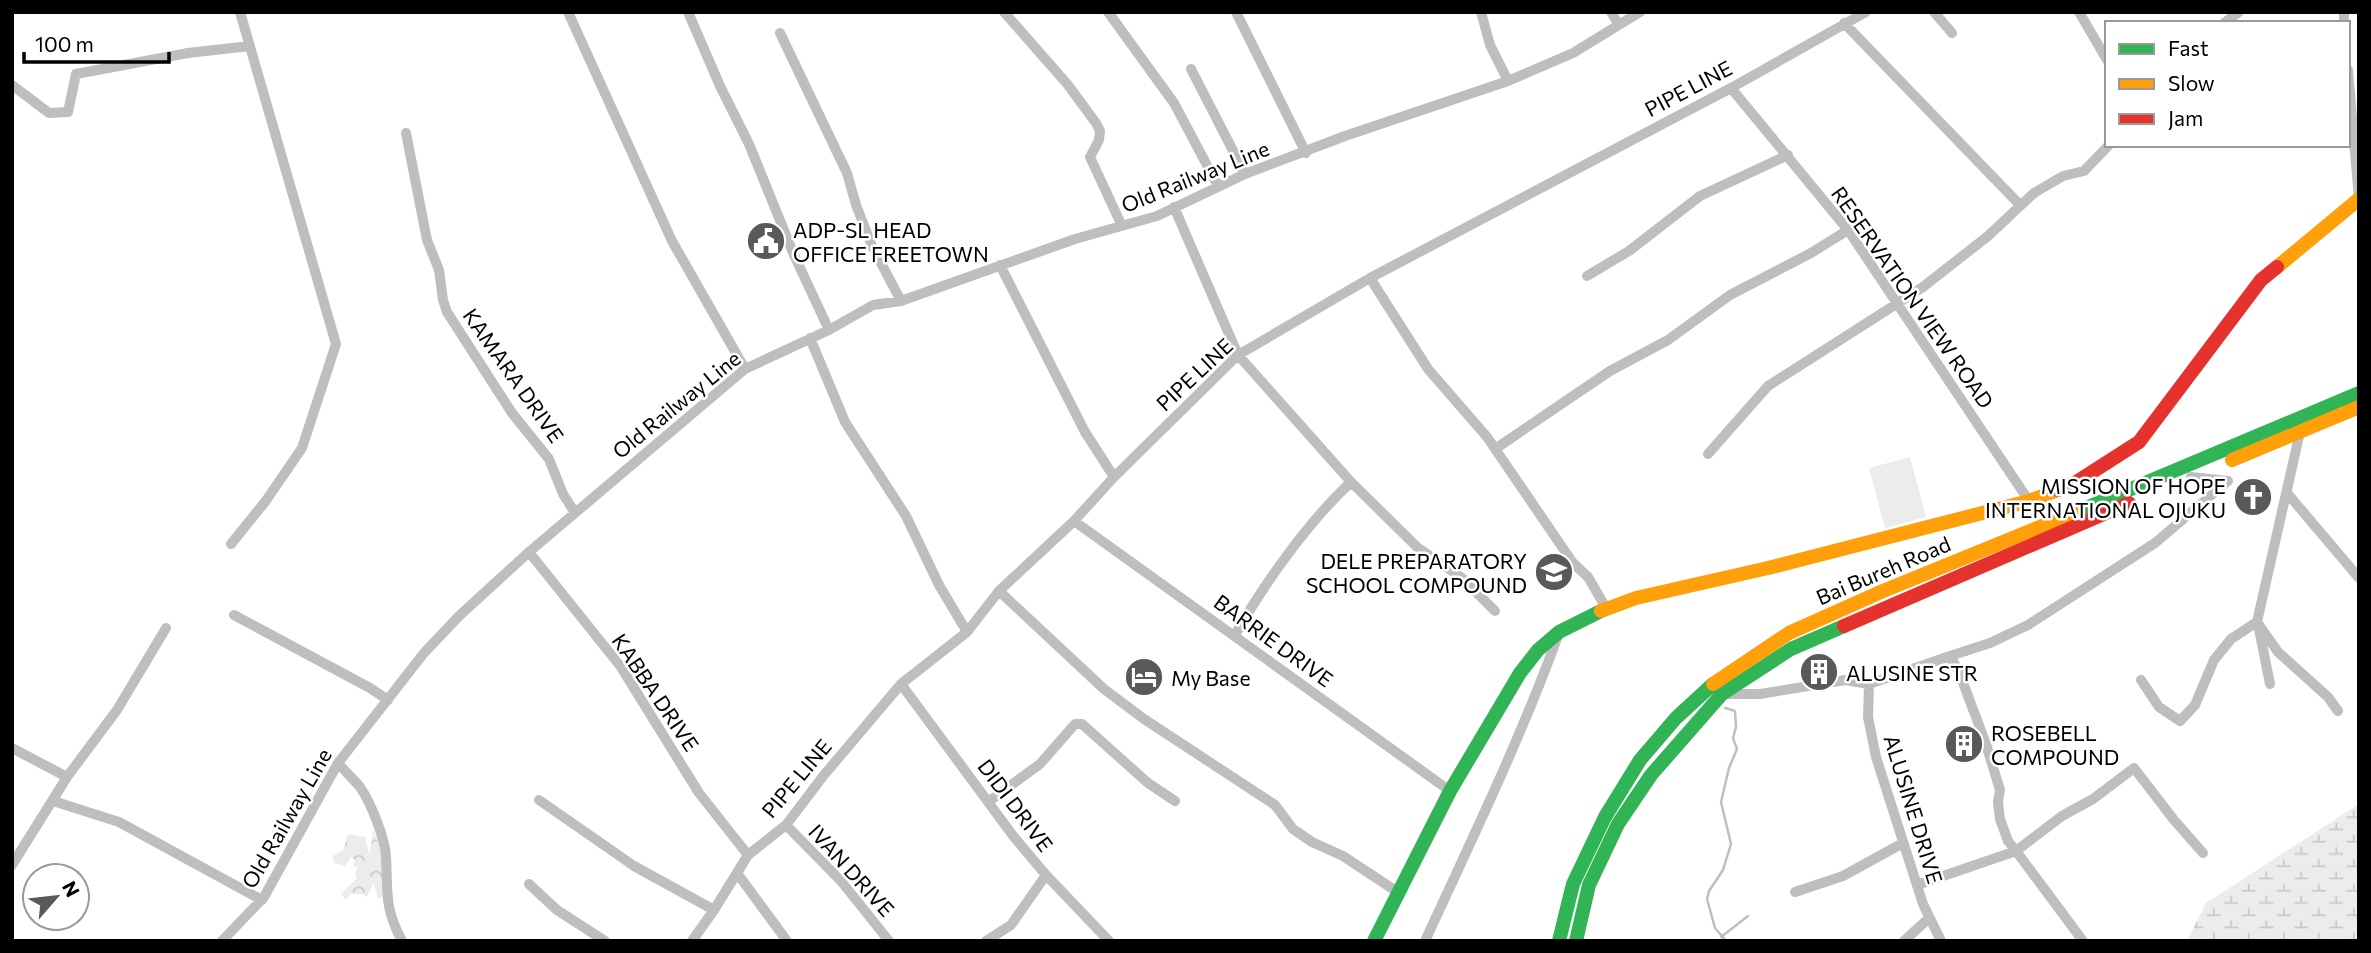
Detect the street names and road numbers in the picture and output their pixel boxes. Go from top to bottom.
street label: PIPE LINE [1640,55,1736,121]
street label: Old Railway Line [1117,135,1273,217]
street label: RESERVATION VIEW ROAD [1827,181,1999,413]
street label: KAMARA DRIVE [458,303,570,447]
street label: PIPE LINE [1151,332,1237,416]
street label: Old Railway Line [607,345,745,463]
street label: Bai Bureh Road [1812,530,1954,610]
street label: BARRIE DRIVE [1210,589,1338,691]
street label: KABBA DRIVE [607,628,705,756]
street label: ALUSINE DRIVE [1879,732,1949,886]
street label: PIPE LINE [756,734,836,822]
street label: Old Railway Line [236,744,336,892]
street label: DIDI DRIVE [973,754,1059,856]
street label: IVAN DRIVE [804,819,900,921]

